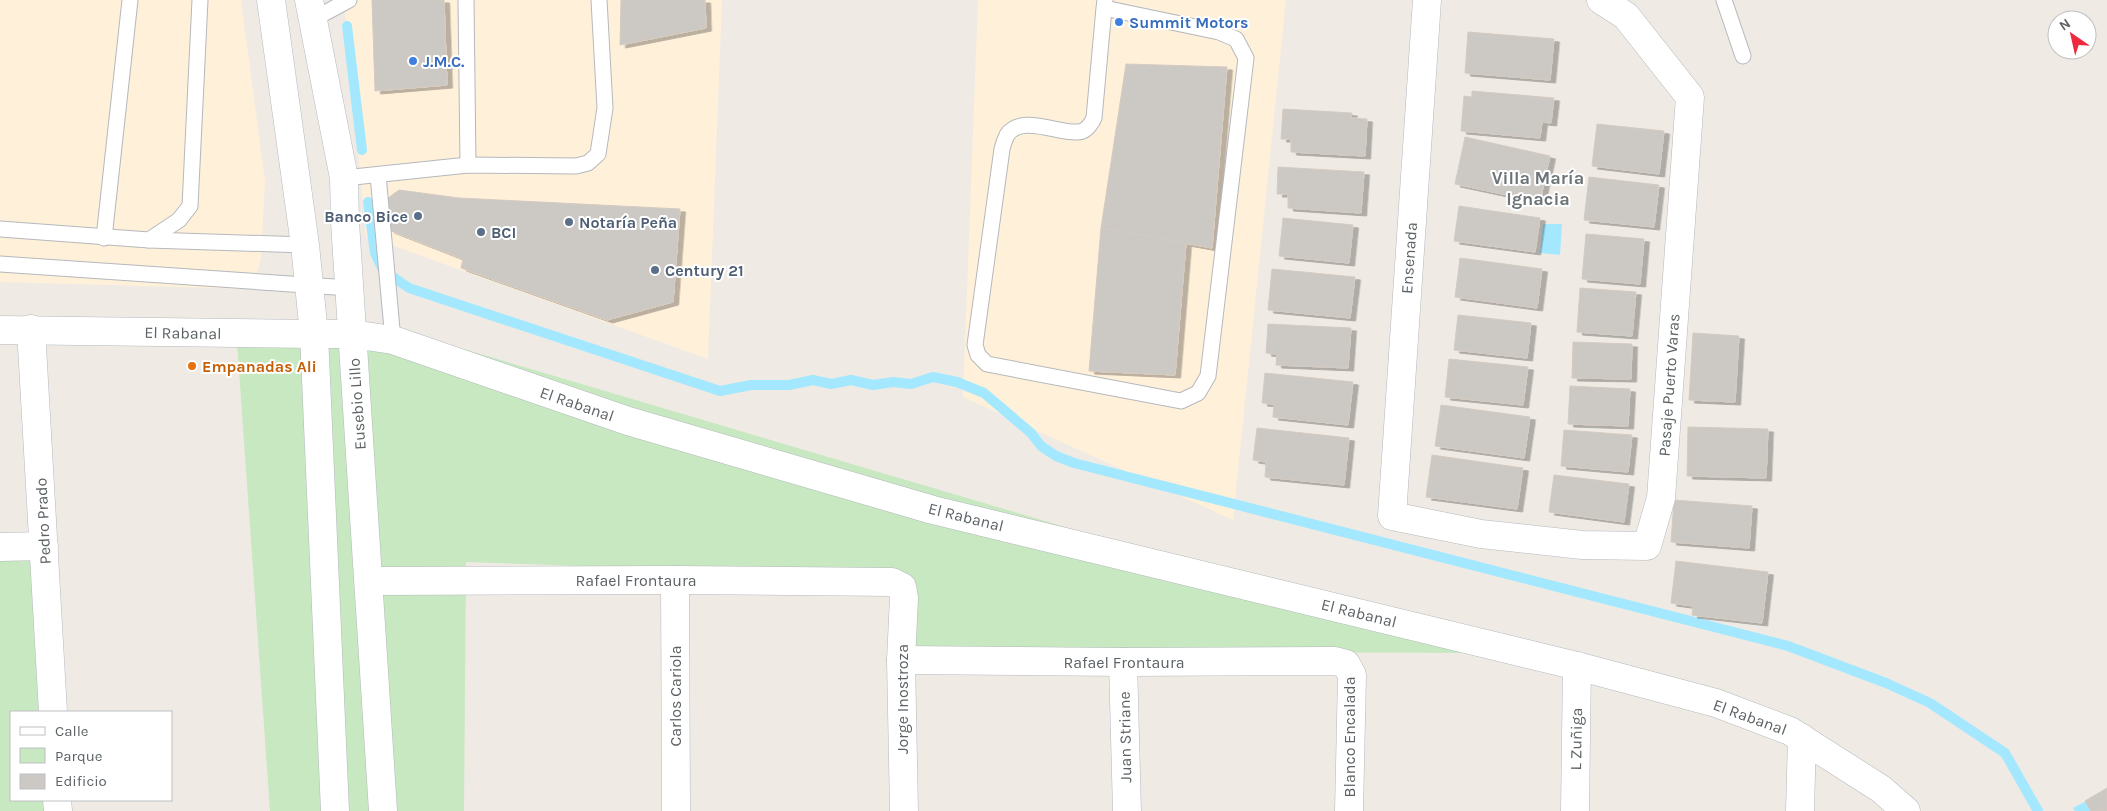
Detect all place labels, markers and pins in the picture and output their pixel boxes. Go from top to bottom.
place label: Summit Motors [1129,13,1248,32]
marker: Summit Motors [1113,16,1125,28]
place label: J.M.C. [423,52,465,71]
marker: J.M.C. [407,55,419,67]
place label: Banco Bice [324,207,408,226]
marker: Banco Bice [412,210,424,222]
place label: Notaría Peña [579,213,677,232]
marker: Notaría Peña [563,216,575,228]
place label: BCI [491,223,516,242]
marker: BCI [475,226,487,238]
place label: Century 21 [665,261,744,280]
marker: Century 21 [649,264,661,276]
place label: Empanadas Ali [202,357,317,376]
marker: Empanadas Ali [186,360,198,372]

